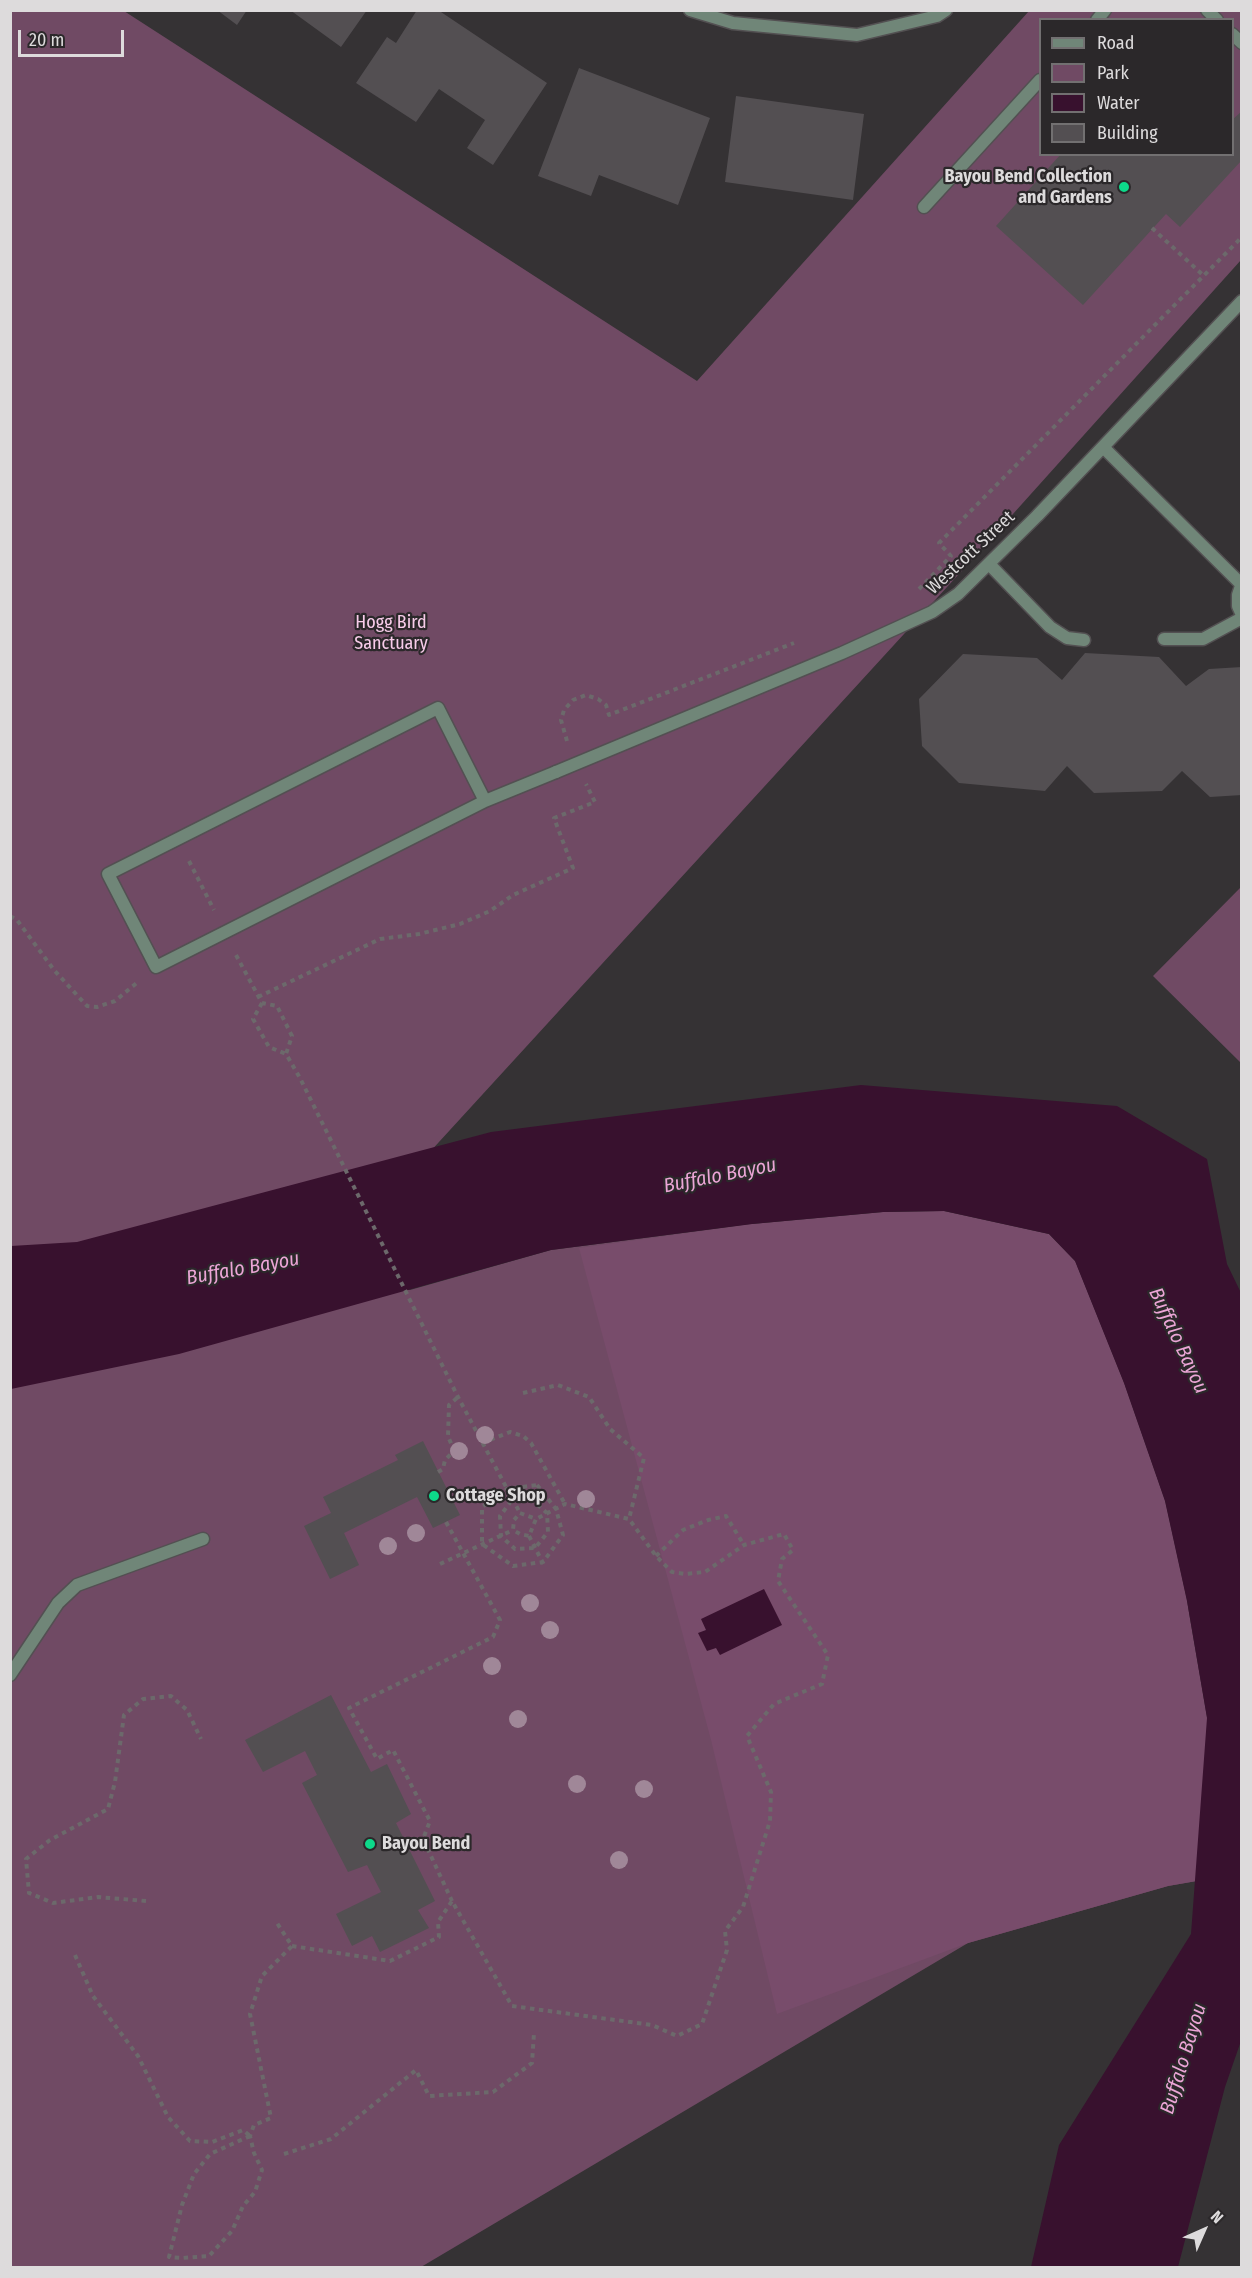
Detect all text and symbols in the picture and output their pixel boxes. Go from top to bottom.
scale bar [21,18,128,56]
legend [1039,18,1234,156]
text: 20 m [29,29,64,51]
text: Road [1097,32,1134,54]
text: Park [1097,62,1129,84]
text: Water [1097,92,1140,114]
text: Building [1097,122,1158,144]
place label: Bayou Bend Collection and Gardens [945,166,1112,208]
marker: Bayou Bend Collection and Gardens [1117,180,1131,194]
street label: Westcott Street [922,507,1020,599]
park label: Hogg Bird Sanctuary [354,612,428,654]
water label: Buffalo Bayou [662,1153,778,1199]
water label: Buffalo Bayou [185,1247,301,1291]
water label: Buffalo Bayou [1143,1284,1213,1398]
place label: Cottage Shop [446,1485,546,1507]
marker: Cottage Shop [427,1489,441,1503]
place label: Bayou Bend [382,1833,470,1855]
marker: Bayou Bend [363,1837,377,1851]
water label: Buffalo Bayou [1156,2001,1212,2117]
north arrow [1174,2200,1234,2260]
text: N [1207,2207,1227,2227]

